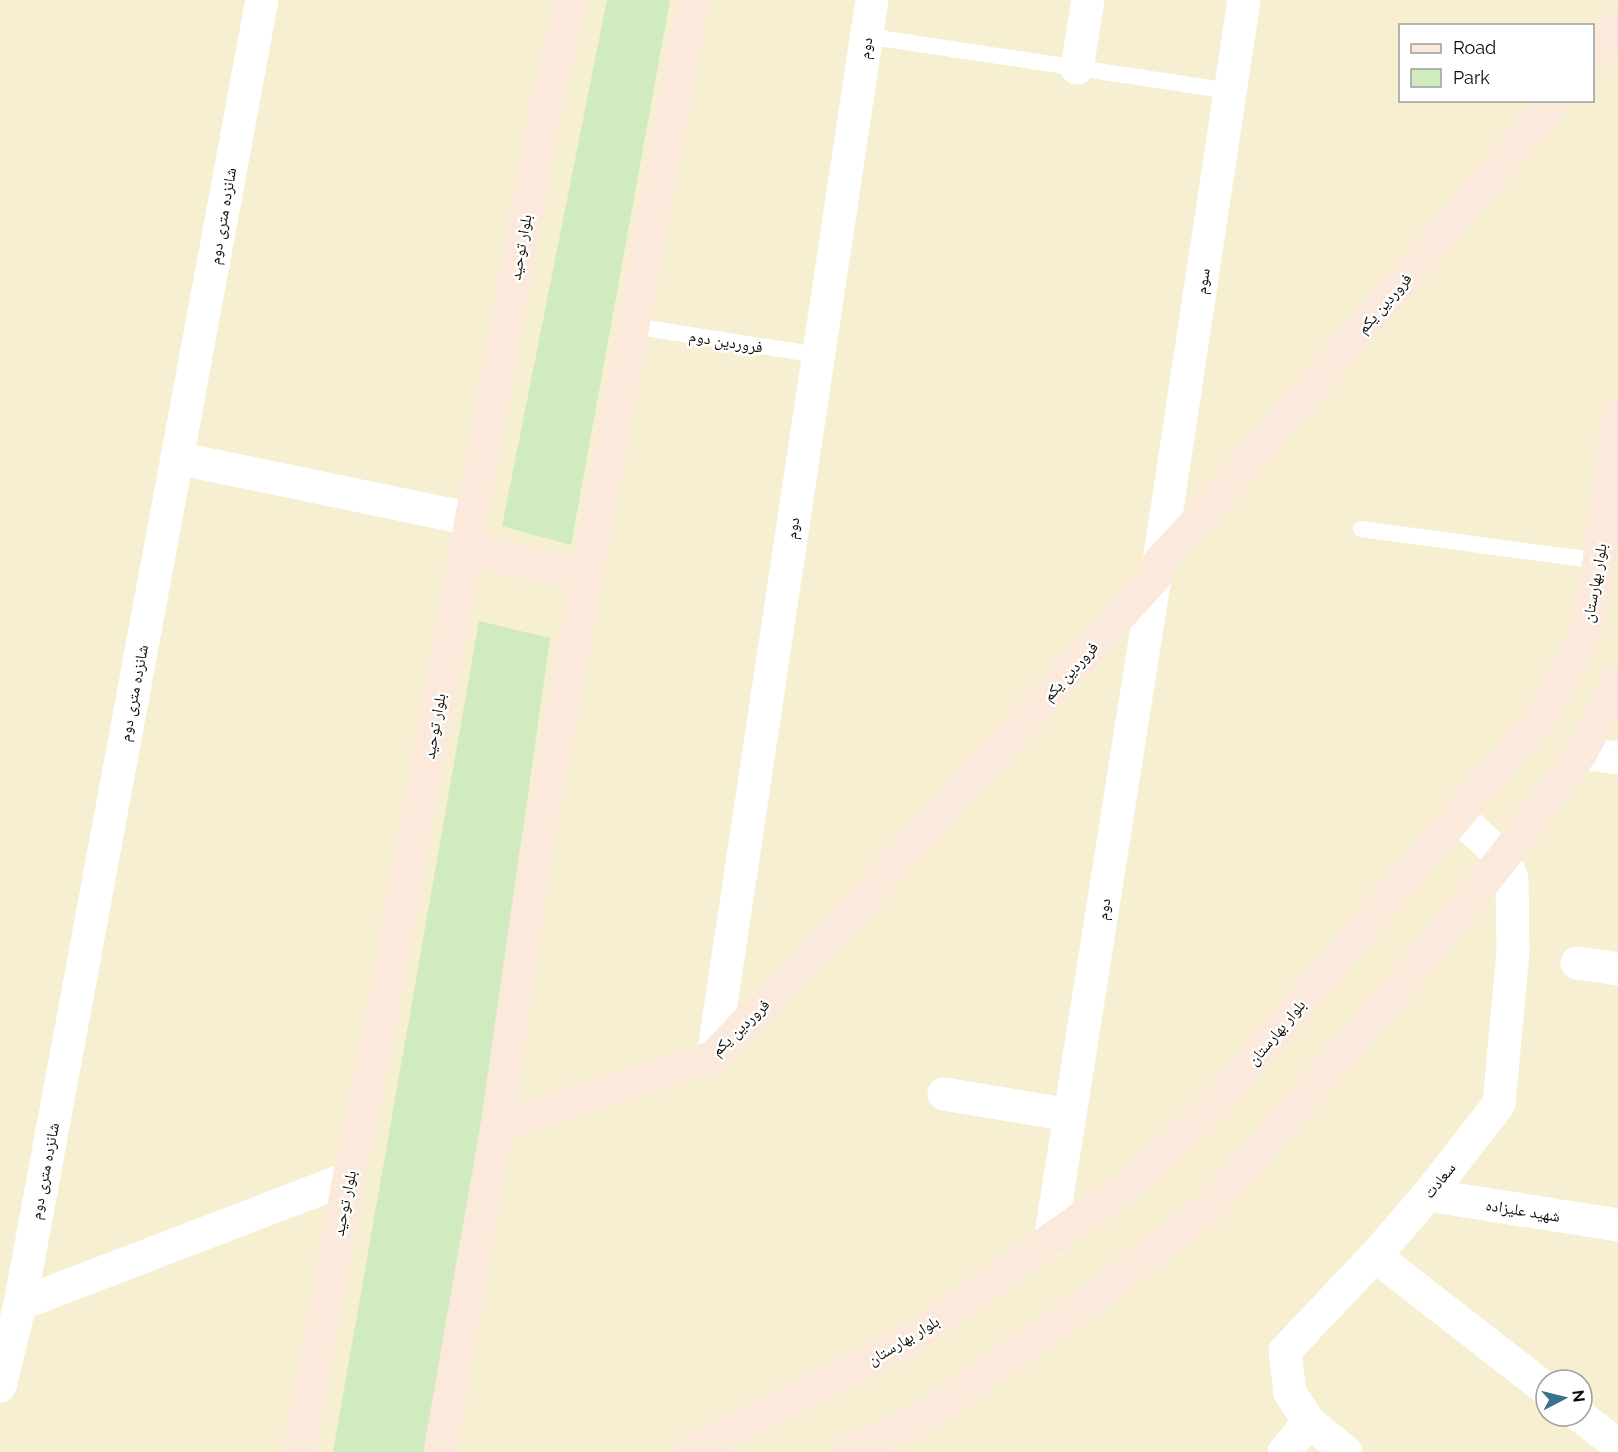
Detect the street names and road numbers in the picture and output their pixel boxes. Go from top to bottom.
street label: دوم [854,36,878,61]
street label: شانزده متری دوم [205,166,241,266]
street label: بلوار توحید [505,213,536,281]
street label: سوم [1191,267,1215,295]
street label: فروردین یکم [1353,269,1416,338]
street label: فروردین دوم [688,326,764,358]
street label: دوم [781,516,805,541]
street label: بلوار بهارستان [1578,542,1612,624]
street label: فروردین یکم [1039,638,1103,706]
street label: شانزده متری دوم [115,643,153,743]
street label: بلوار توحید [419,692,450,760]
street label: دوم [1092,897,1116,922]
street label: فروردین یکم [707,995,774,1061]
street label: بلوار بهارستان [1243,995,1310,1070]
street label: شانزده متری دوم [26,1121,64,1221]
street label: سعادت [1419,1159,1459,1202]
street label: بلوار توحید [329,1169,360,1237]
street label: شهید علیزاده [1484,1195,1562,1226]
street label: بلوار بهارستان [864,1312,943,1370]

